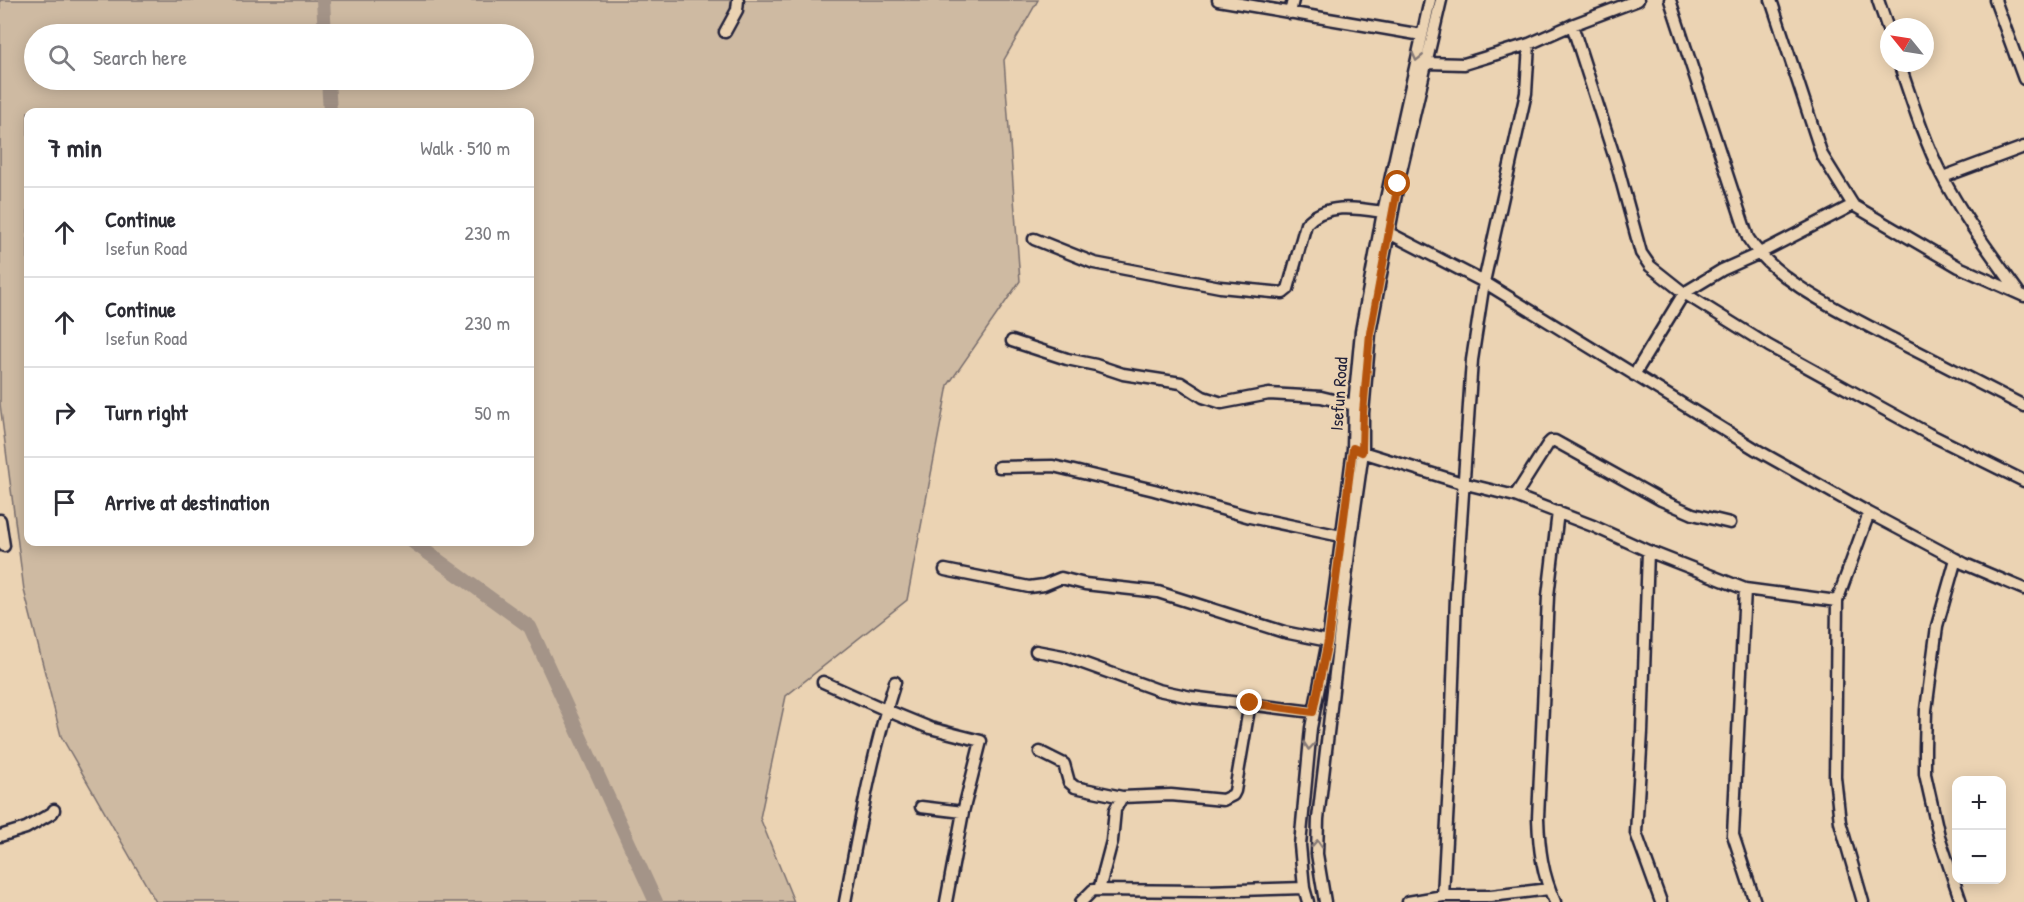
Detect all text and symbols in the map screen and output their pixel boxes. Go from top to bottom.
north arrow [1880,18,1934,72]
search box [24,24,534,90]
icon: search [45,41,78,74]
text: Search here [93,42,187,72]
one-way arrow [1411,52,1424,62]
text: 7 min [48,130,102,165]
text: Walk · 510 m [420,134,510,161]
route start [1384,170,1410,196]
text: Continue [105,204,176,234]
icon: ahead [48,216,81,249]
text: 230 m [465,219,510,246]
text: Isefun Road [105,234,187,261]
text: Continue [105,294,176,324]
icon: ahead [48,306,81,339]
text: 230 m [465,309,510,336]
text: Isefun Road [105,324,187,351]
street label: Isefun Road [1323,356,1354,432]
icon: right [48,396,81,429]
text: Turn right [105,397,188,427]
text: 50 m [474,399,510,426]
icon: arrive [48,486,81,519]
text: Arrive at destination [105,487,270,517]
route end [1236,689,1262,715]
one-way arrow [1303,742,1316,751]
map controls [1952,776,2006,884]
button: + [1952,776,2006,830]
button: − [1952,830,2006,884]
one-way arrow [1311,840,1324,849]

